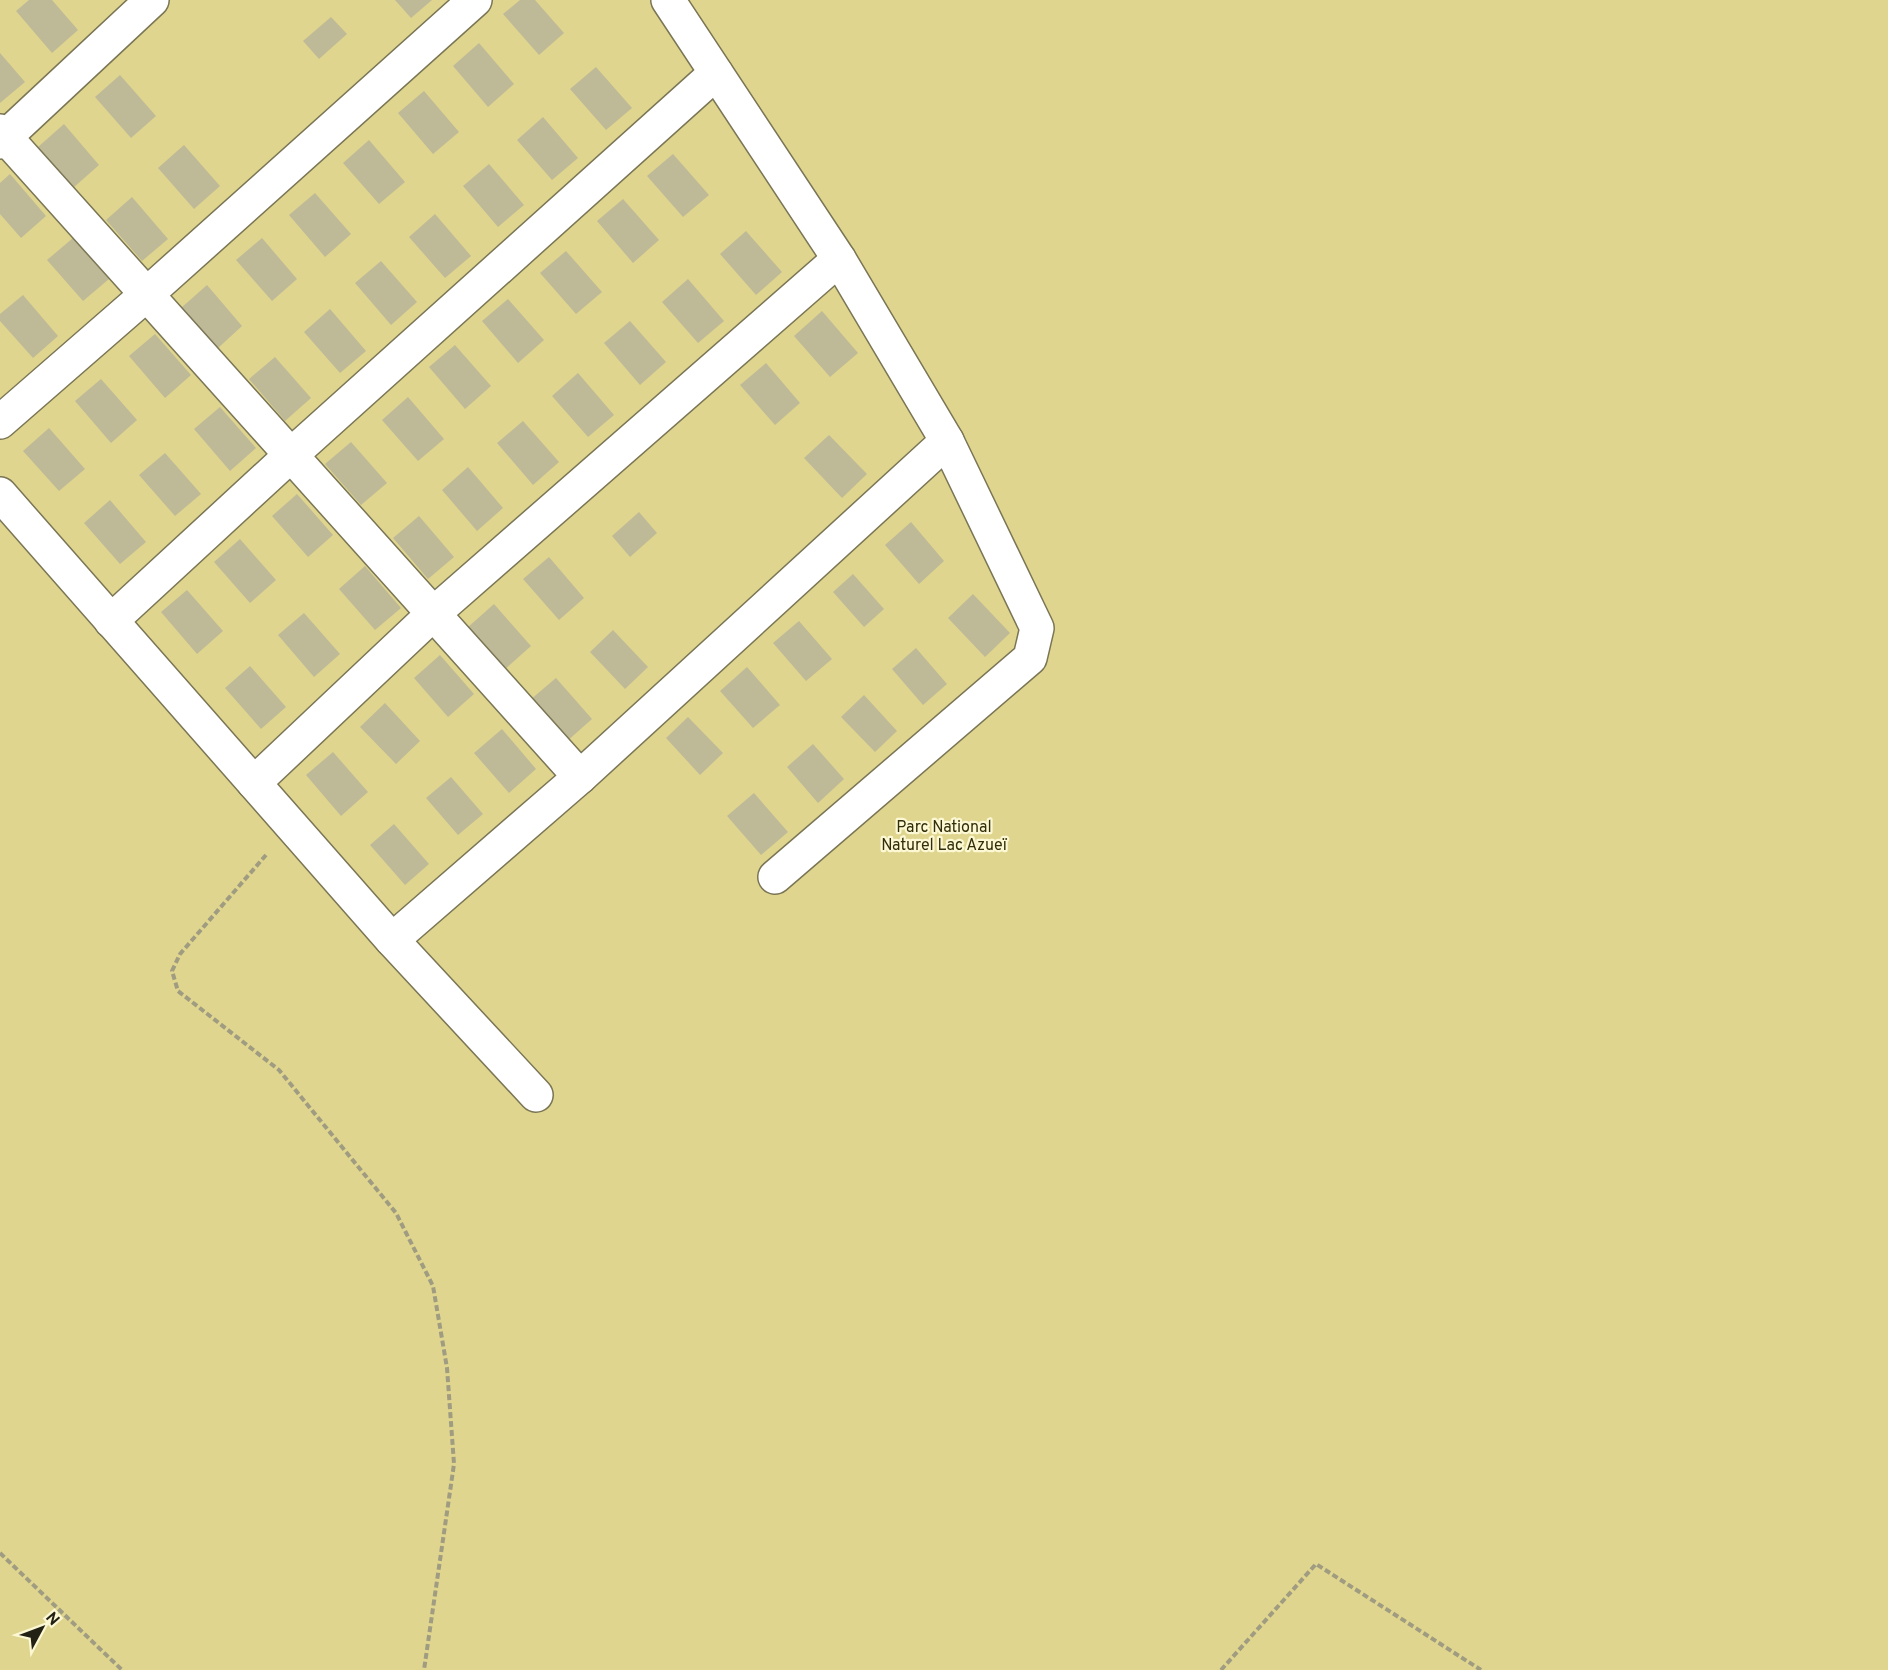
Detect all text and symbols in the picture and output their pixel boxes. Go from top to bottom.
park label: Parc National Naturel Lac Azueï [881,818,1008,856]
north arrow [12,1598,72,1658]
text: N [40,1609,63,1630]

